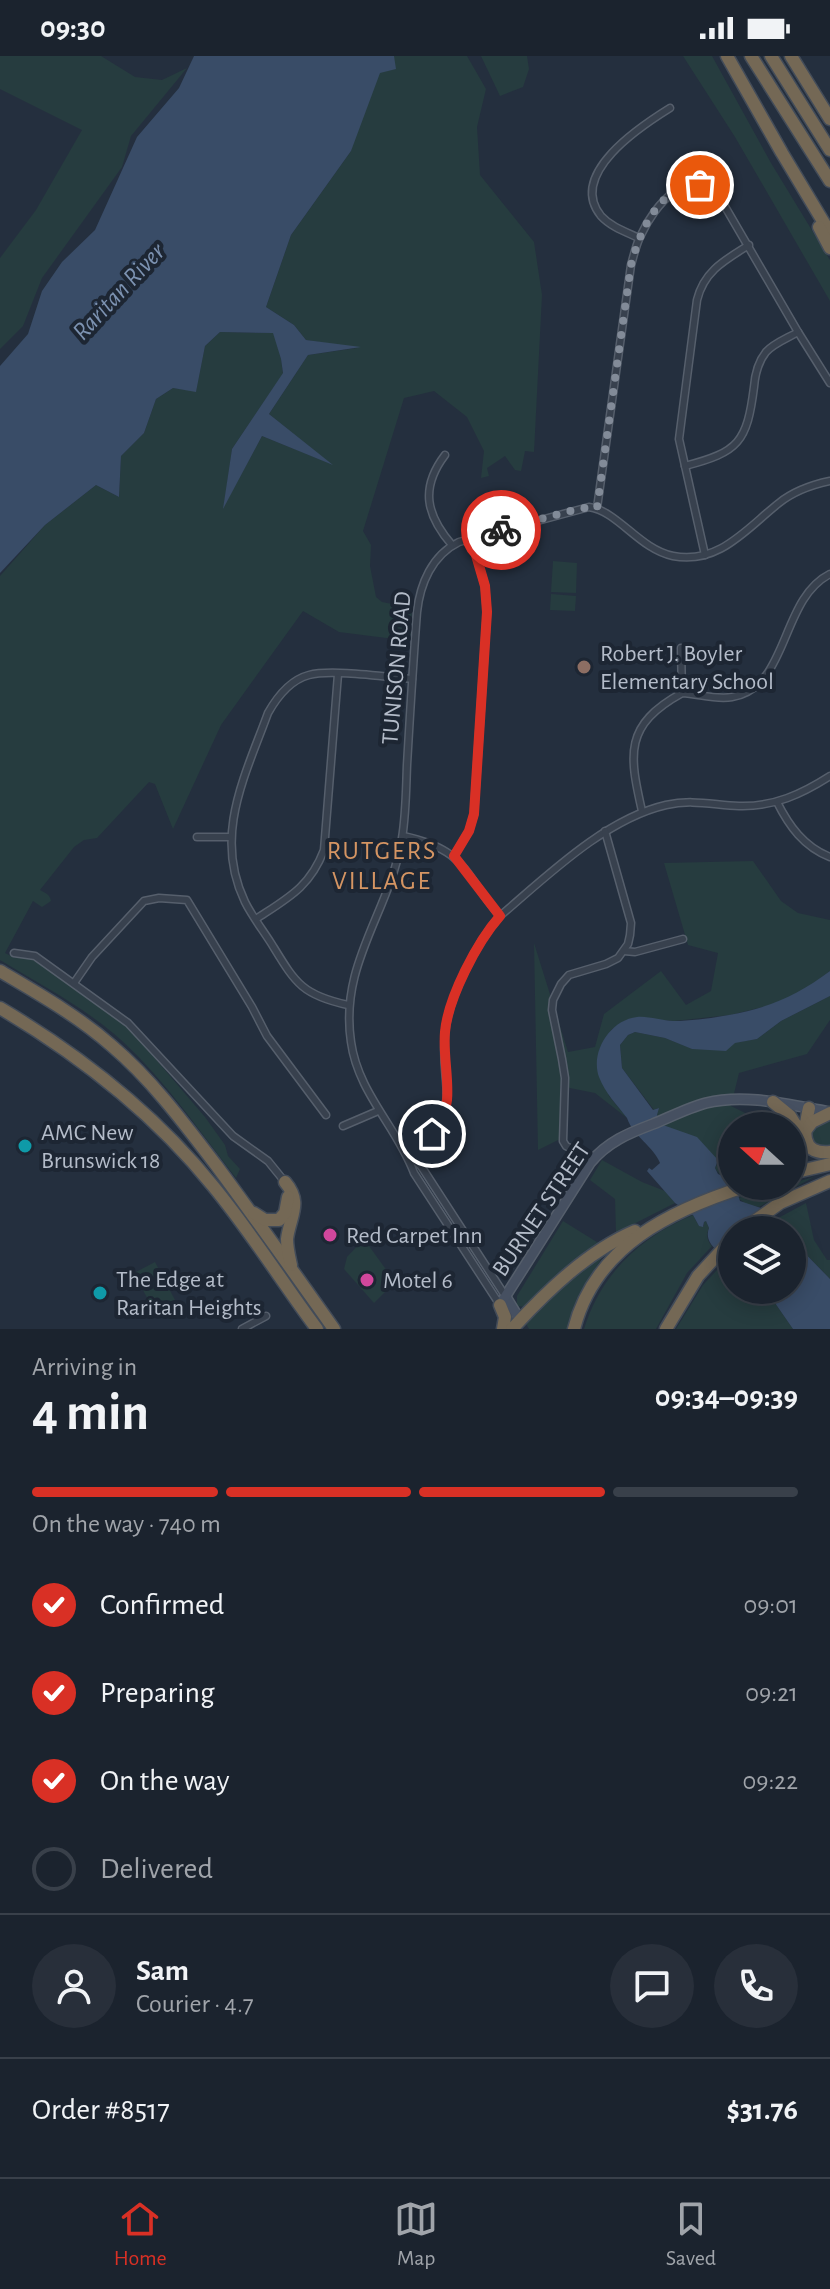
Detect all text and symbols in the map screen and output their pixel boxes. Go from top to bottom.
text: 09:30 [40,13,106,43]
pin [666,151,734,219]
icon: bag [678,163,722,207]
water label: Raritan River [68,237,171,345]
courier [461,490,541,570]
icon: bike [479,508,523,552]
street label: TUNISON ROAD [378,590,416,746]
place label: Robert J. Boyler Elementary School [600,642,774,694]
marker: Robert J. Boyler Elementary School [575,658,593,676]
district label: RUTGERS VILLAGE [327,838,437,894]
pin [398,1100,466,1168]
icon: home [410,1112,454,1156]
north arrow [718,1112,806,1200]
map controls [718,1112,806,1304]
place label: AMC New Brunswick 18 [41,1121,160,1173]
marker: AMC New Brunswick 18 [16,1137,34,1155]
street label: BURNET STREET [488,1138,595,1281]
button: layers [718,1216,806,1304]
place label: Red Carpet Inn [346,1224,483,1248]
marker: Red Carpet Inn [321,1226,339,1244]
place label: The Edge at Raritan Heights [116,1268,262,1320]
place label: Motel 6 [383,1269,453,1293]
marker: Motel 6 [358,1271,376,1289]
marker: The Edge at Raritan Heights [91,1284,109,1302]
text: Arriving in [32,1354,137,1380]
text: 09:34–09:39 [655,1382,798,1412]
text: 4 min [32,1387,149,1439]
text: On the way · 740 m [32,1511,221,1537]
icon: check [32,1583,76,1627]
text: Confirmed [100,1590,224,1620]
text: 09:01 [743,1592,798,1618]
icon: check [32,1671,76,1715]
text: Preparing [100,1678,215,1708]
text: 09:21 [745,1680,798,1706]
icon: check [32,1759,76,1803]
text: On the way [100,1766,229,1796]
text: 09:22 [742,1768,798,1794]
text: Delivered [100,1854,213,1884]
button: person [32,1944,116,2028]
button: chat [610,1944,694,2028]
button: phone [714,1944,798,2028]
text: Sam [136,1956,189,1986]
text: Courier · 4.7 [136,1991,254,2017]
text: Order #8517 [32,2095,170,2125]
text: $31.76 [726,2095,798,2125]
tab: Home [114,2197,167,2271]
tab: Map [394,2197,438,2271]
tab: Saved [666,2197,716,2271]

